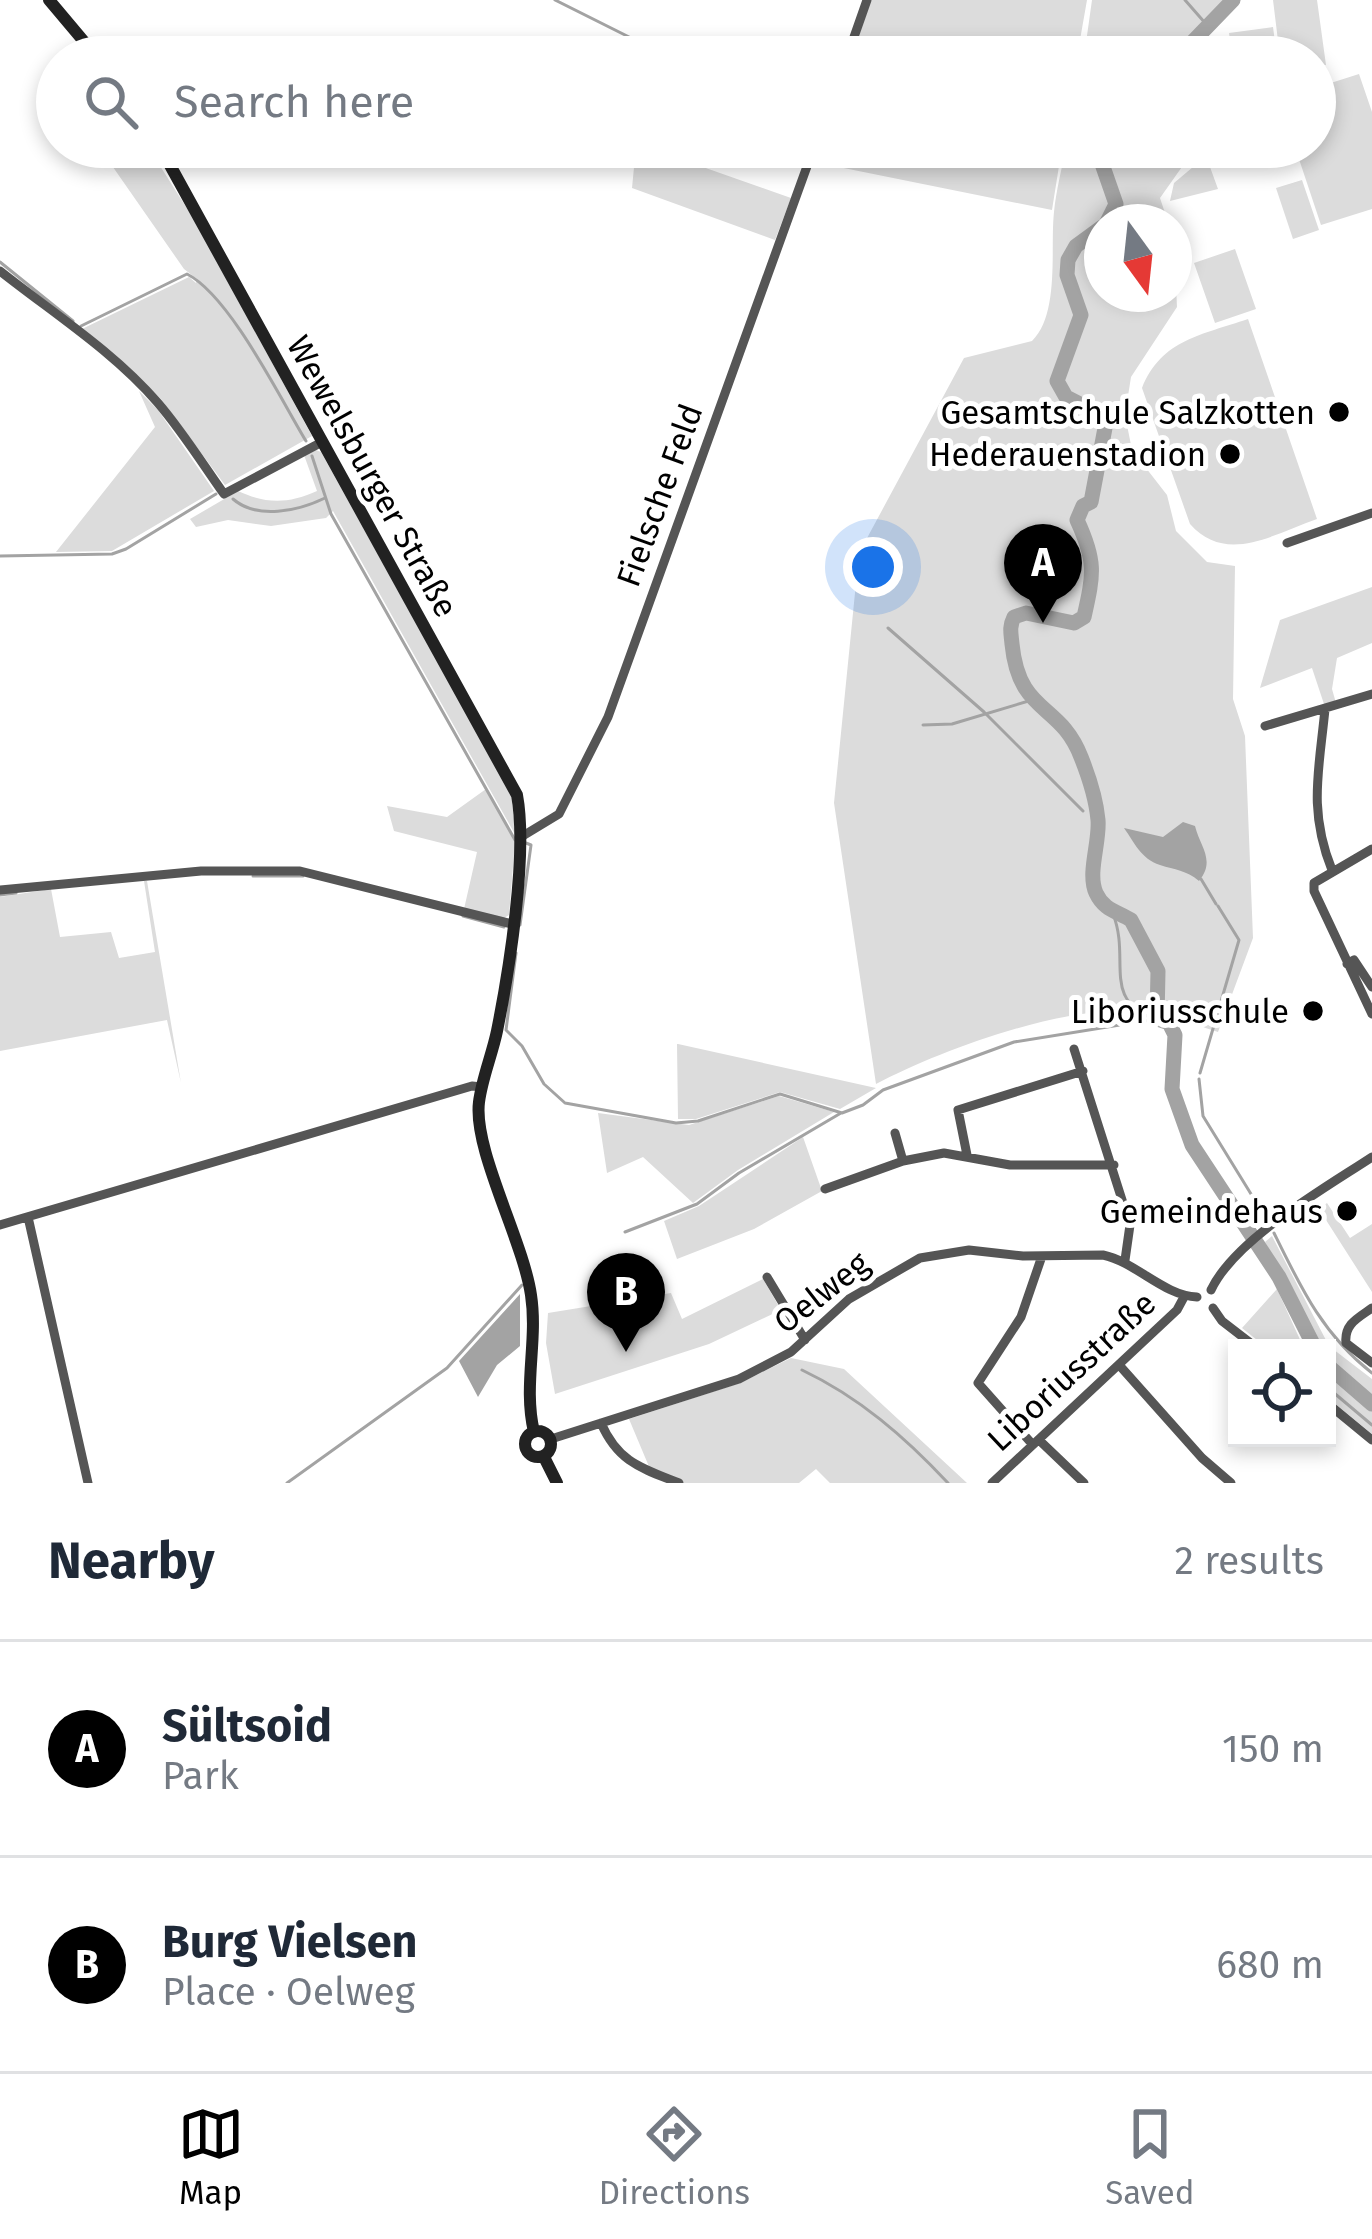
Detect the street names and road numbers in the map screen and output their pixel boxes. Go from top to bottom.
street label: Wewelsburger Straße [278,329,466,624]
street label: Fielsche Feld [608,399,711,592]
street label: Oelweg [766,1243,878,1342]
street label: Liboriusstraße [979,1284,1164,1460]

